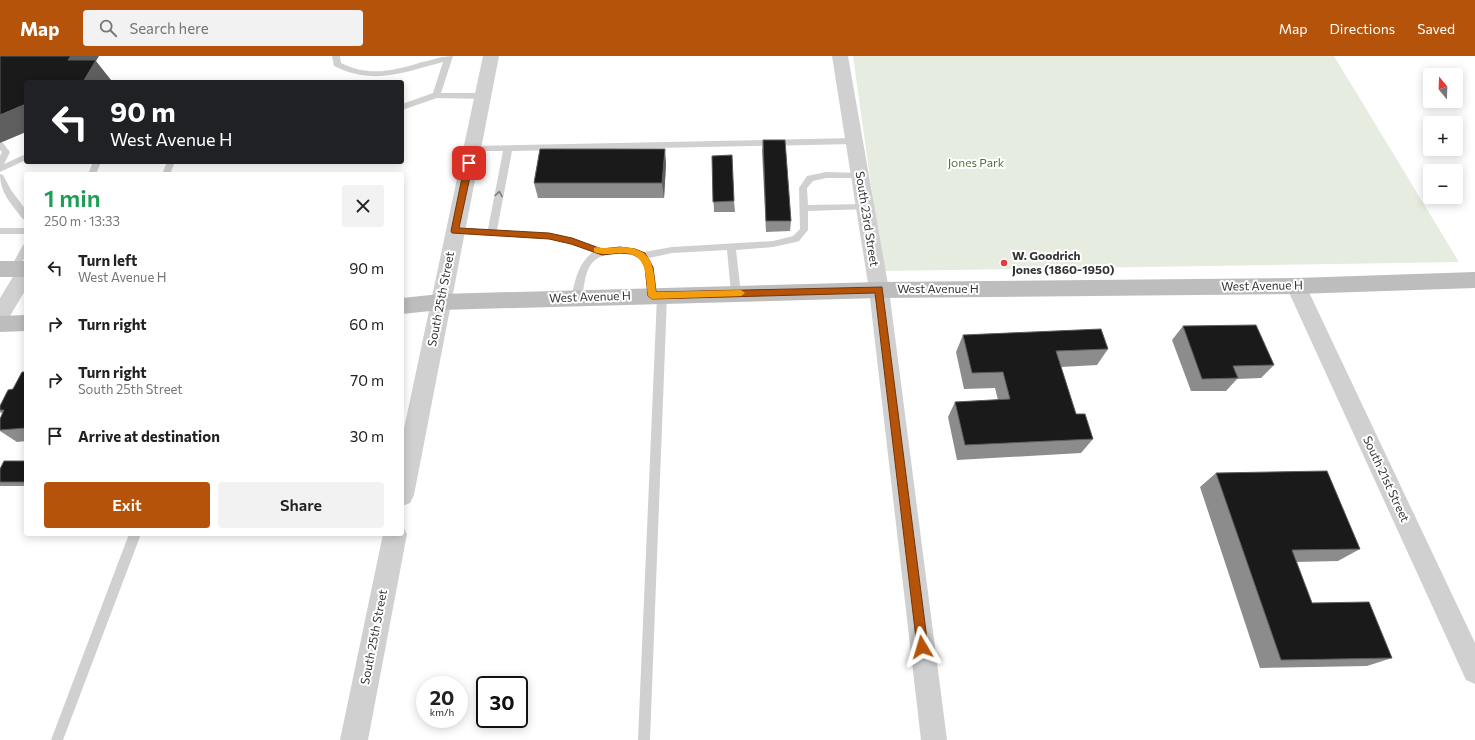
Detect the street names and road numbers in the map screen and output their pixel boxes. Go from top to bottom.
street label: South 23rd Street [854,170,882,268]
street label: South 25th Street [424,250,456,348]
street label: West Avenue H [1221,277,1303,293]
street label: West Avenue H [897,281,979,295]
street label: West Avenue H [549,288,631,304]
street label: South 21st Street [1361,433,1413,524]
street label: South 25th Street [357,588,389,686]

